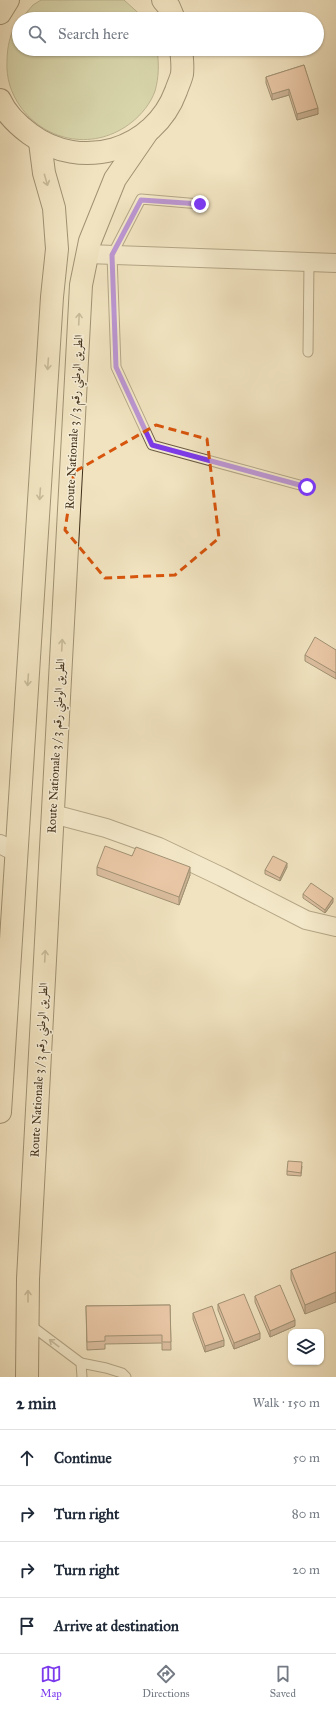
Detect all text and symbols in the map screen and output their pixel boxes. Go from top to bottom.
search box [12,12,324,56]
icon: search [26,23,48,45]
text: Search here [58,25,129,43]
one-way arrow [43,173,50,186]
route end [191,195,209,213]
one-way arrow [75,313,83,326]
street label: Route Nationale 3 / الطريق الوطني رقم 3 [62,334,91,510]
one-way arrow [45,357,52,370]
route start [298,478,316,496]
one-way arrow [36,487,43,500]
one-way arrow [58,639,65,652]
street label: Route Nationale 3 / الطريق الوطني رقم 3 [44,658,73,834]
one-way arrow [24,673,31,686]
one-way arrow [42,950,49,963]
street label: Route Nationale 3 / الطريق الوطني رقم 3 [27,982,56,1158]
one-way arrow [24,1290,32,1303]
map controls [288,1329,324,1365]
button: layers [288,1329,324,1365]
one-way arrow [49,1339,60,1347]
text: 2 min [16,1393,56,1414]
text: Walk · 150 m [252,1395,320,1411]
icon: ahead [16,1447,38,1469]
text: Continue [54,1449,112,1467]
text: 50 m [293,1450,320,1466]
icon: right [16,1503,38,1525]
text: Turn right [54,1505,119,1523]
text: 80 m [292,1506,320,1522]
icon: right [16,1559,38,1581]
text: Turn right [54,1561,119,1579]
text: 20 m [292,1562,320,1578]
icon: arrive [16,1615,38,1637]
text: Arrive at destination [54,1617,179,1635]
tab: Map [40,1663,62,1700]
tab: Directions [142,1663,190,1700]
tab: Saved [270,1663,296,1700]

